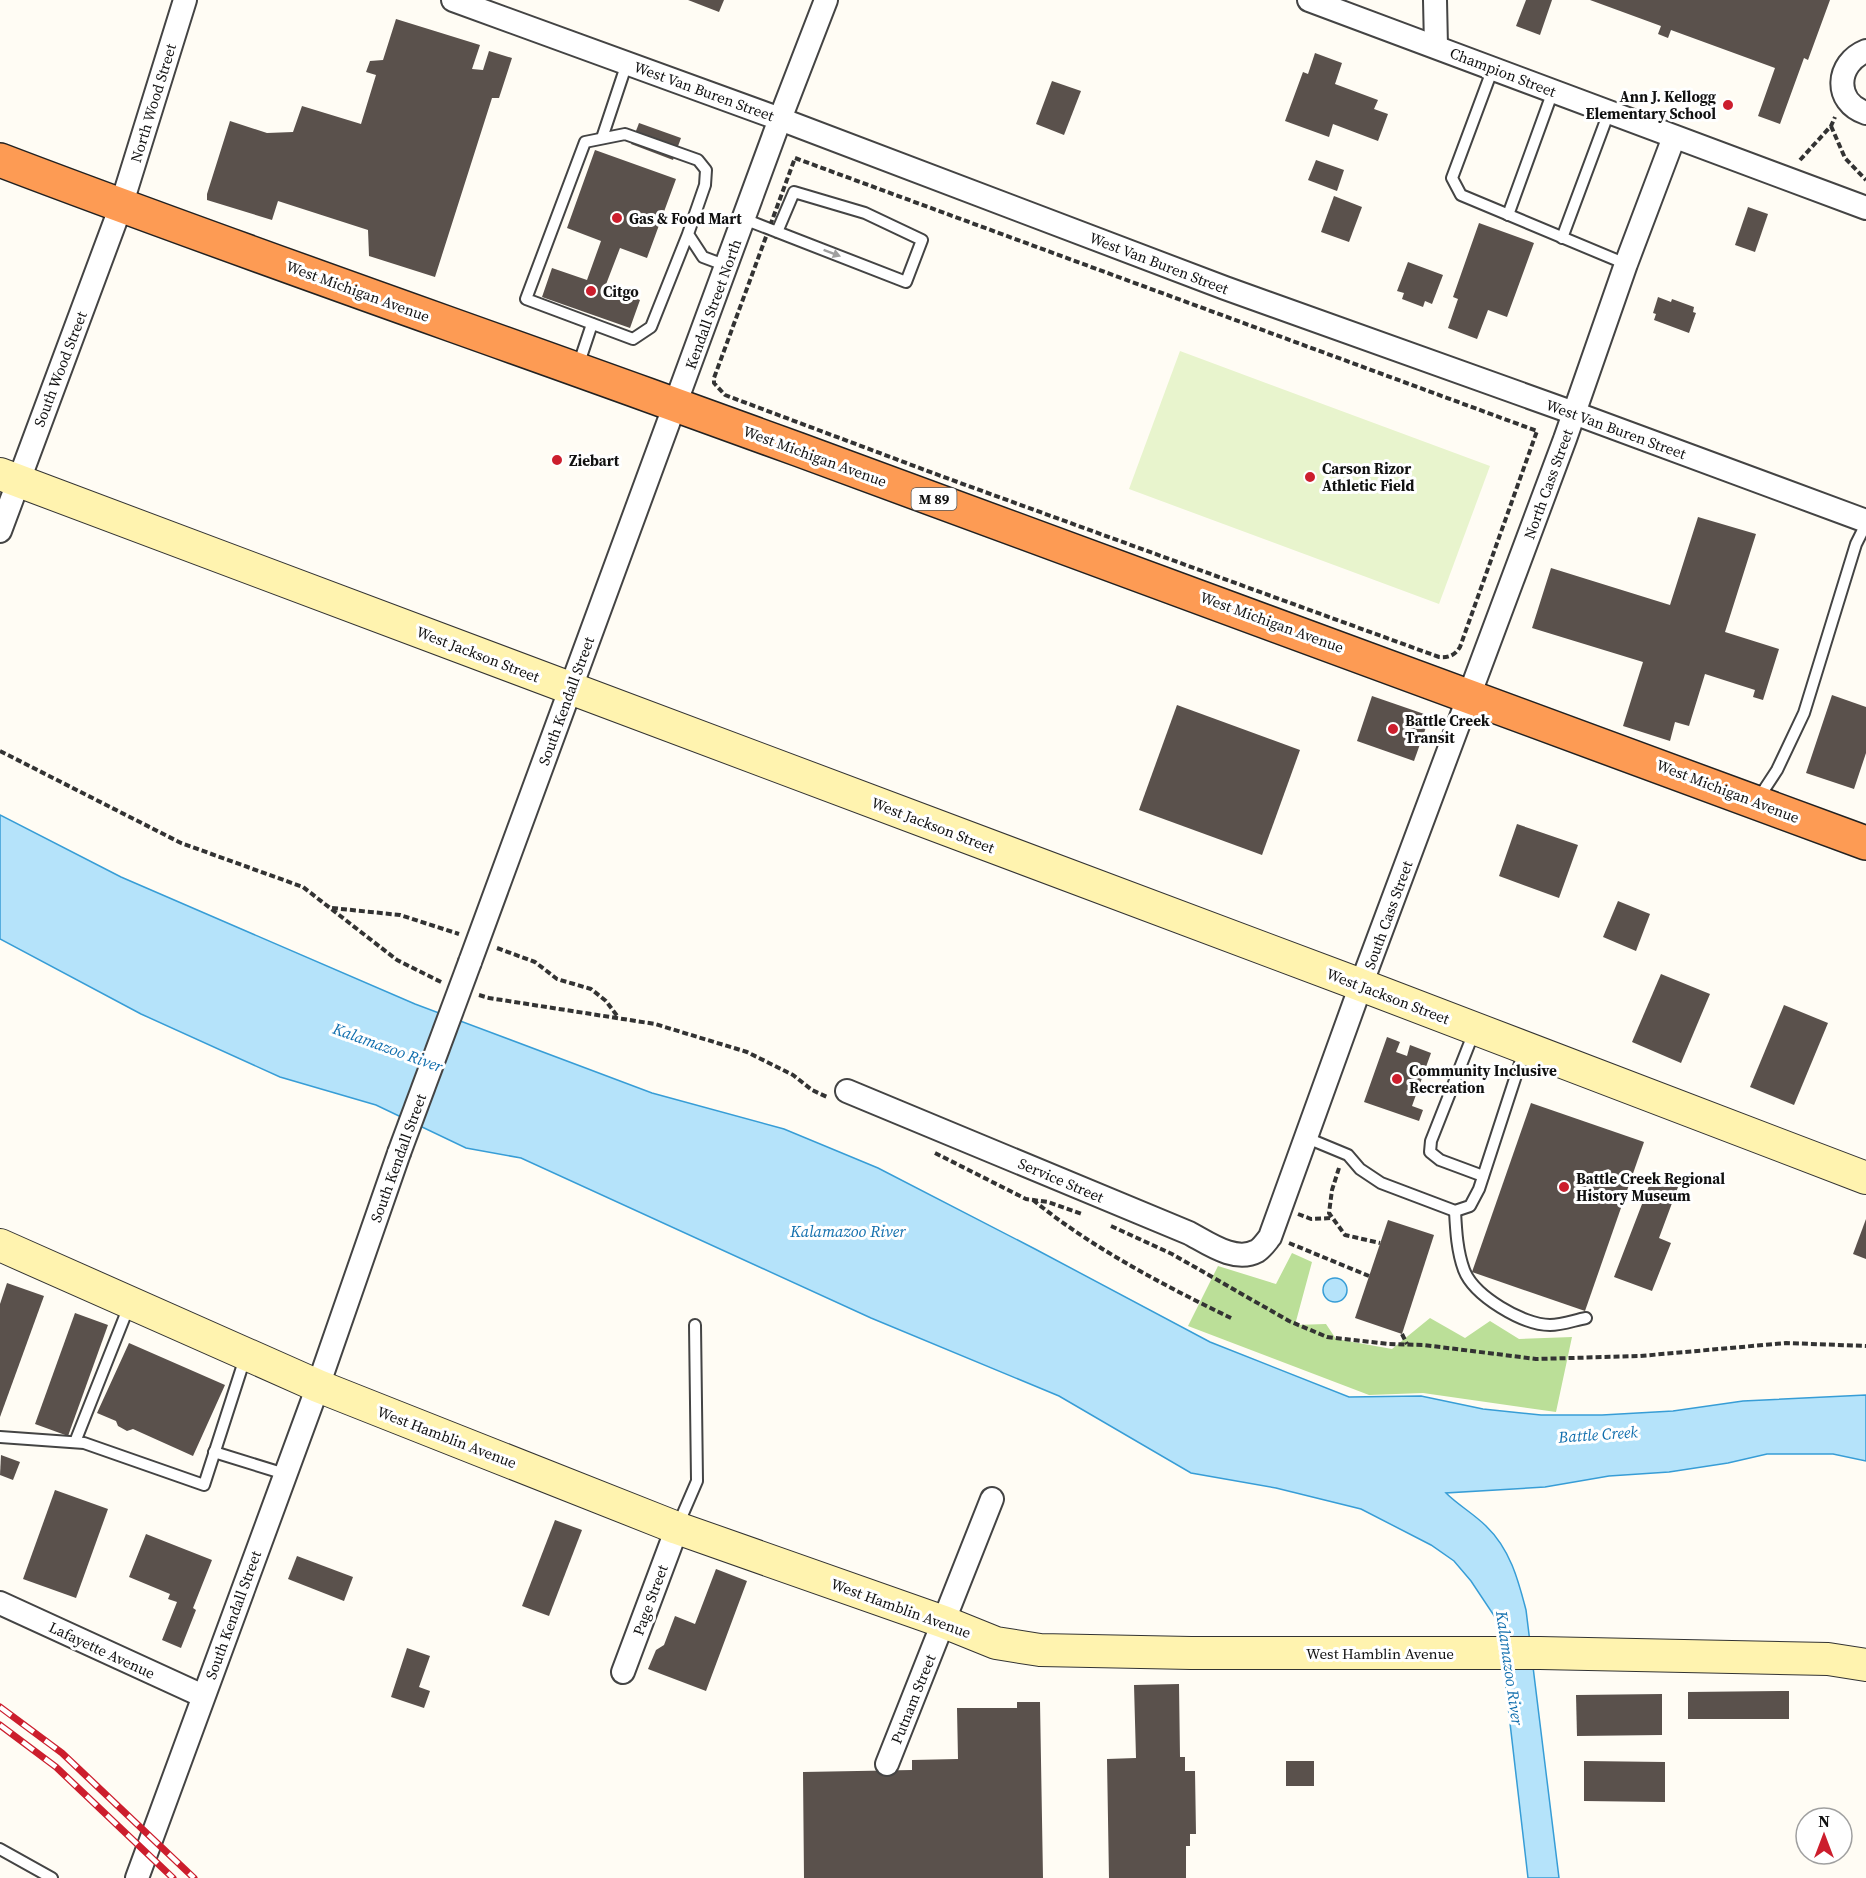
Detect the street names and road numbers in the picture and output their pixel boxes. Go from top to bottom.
street label: North Wood Street [125,41,181,165]
street label: Champion Street [1447,42,1559,102]
street label: West Van Buren Street [631,56,777,126]
street label: West Van Buren Street [1086,227,1232,299]
street label: Kendall Street North [680,236,746,372]
street label: West Michigan Avenue [283,255,433,327]
street label: South Wood Street [28,308,92,430]
street label: West Van Buren Street [1543,394,1689,464]
street label: West Michigan Avenue [740,420,890,492]
street label: North Cass Street [1518,426,1578,542]
road number: M 89 [912,488,956,510]
street label: West Michigan Avenue [1197,586,1347,658]
street label: West Jackson Street [414,621,543,687]
street label: South Kendall Street [533,634,599,768]
street label: West Michigan Avenue [1654,754,1803,828]
street label: West Jackson Street [869,792,998,858]
street label: South Cass Street [1359,858,1417,972]
street label: West Jackson Street [1324,963,1453,1029]
street label: South Kendall Street [365,1091,431,1225]
street label: Service Street [1015,1153,1107,1208]
street label: West Hamblin Avenue [374,1401,520,1473]
street label: South Kendall Street [200,1548,266,1682]
street label: Page Street [627,1562,673,1638]
street label: West Hamblin Avenue [828,1573,974,1643]
street label: Lafayette Avenue [46,1616,159,1684]
street label: West Hamblin Avenue [1306,1643,1454,1664]
street label: Putnam Street [885,1651,941,1747]

